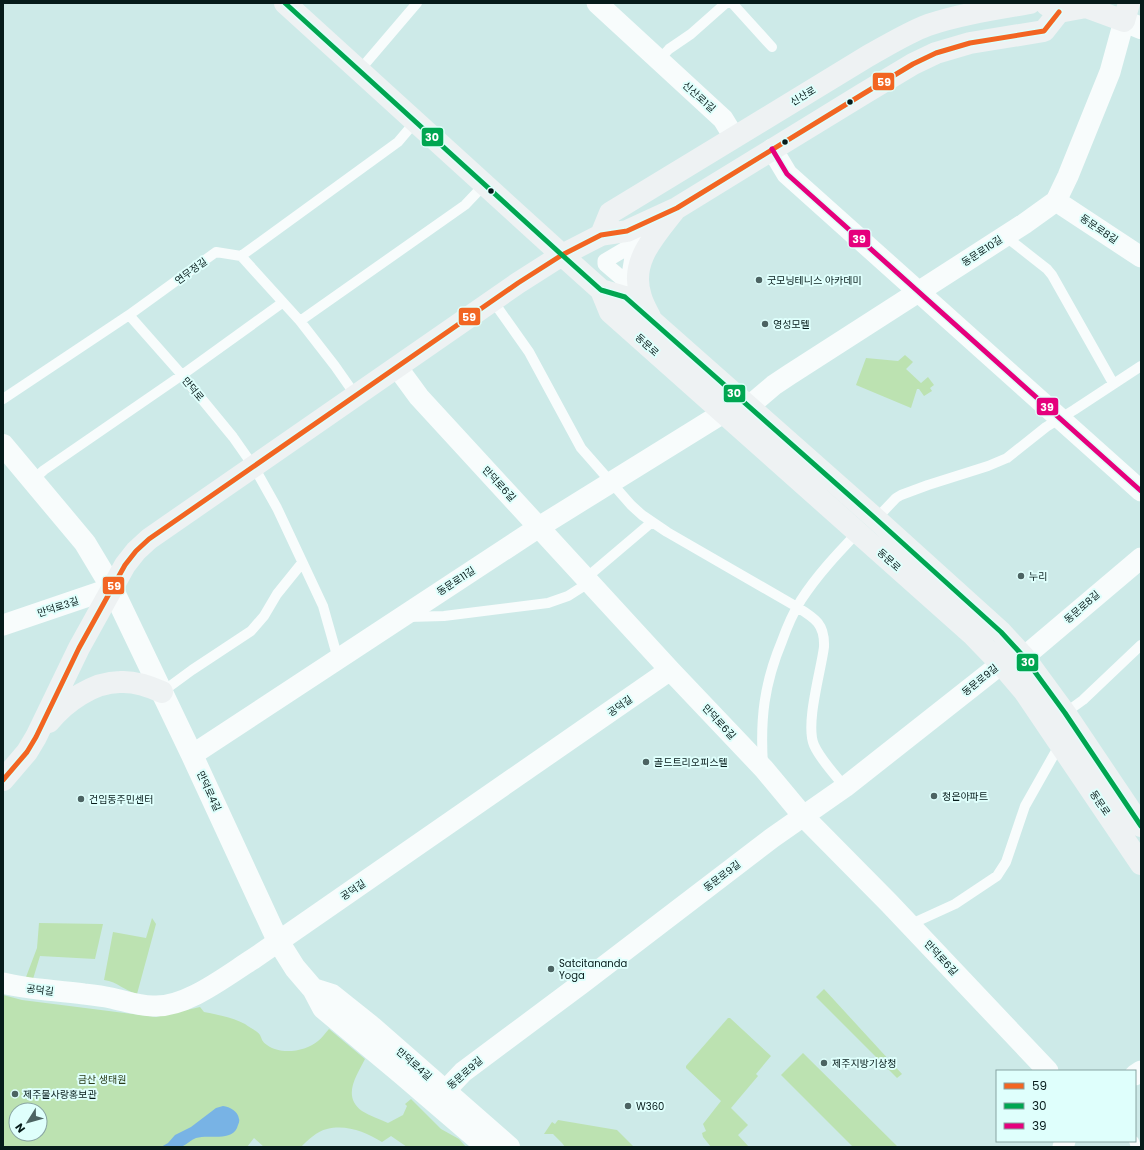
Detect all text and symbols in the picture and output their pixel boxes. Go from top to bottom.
line badge: 59 [872,72,895,91]
text: 59 [877,74,891,90]
street label: 신산로1길 [679,78,719,116]
street label: 신산로 [787,82,819,110]
unlabelled marker [845,97,855,107]
line badge: 30 [421,127,444,147]
text: 30 [425,129,439,145]
unlabelled marker [780,137,790,147]
unlabelled marker [486,186,496,196]
street label: 동문로8길 [1077,211,1121,247]
line badge: 39 [848,229,871,248]
text: 39 [852,231,866,247]
street label: 동문로10길 [959,232,1005,270]
street label: 연무정길 [172,254,210,288]
place label: 굿모닝테니스 아카데미 [767,273,862,288]
marker: 굿모닝테니스 아카데미 [754,275,764,285]
line badge: 59 [458,307,481,326]
text: 59 [462,309,476,325]
place label: 영성모텔 [773,317,810,332]
marker: 영성모텔 [760,319,770,329]
street label: 동문로 [632,330,662,360]
street label: 만덕로 [178,374,208,404]
line badge: 30 [723,384,746,403]
text: 30 [727,385,741,401]
line badge: 39 [1036,397,1059,416]
text: 39 [1040,399,1054,415]
street label: 만덕로6길 [479,463,519,505]
street label: 동문로 [874,545,904,575]
street label: 동문로11길 [434,563,478,599]
place label: 누리 [1029,569,1047,584]
marker: 누리 [1016,571,1026,581]
line badge: 59 [102,576,125,595]
text: 59 [107,578,121,594]
street label: 동문로8길 [1061,587,1103,627]
street label: 만덕로3길 [35,593,81,621]
line badge: 30 [1016,653,1039,672]
text: 30 [1021,654,1035,670]
street label: 동문로9길 [959,661,1001,699]
street label: 공덕길 [604,692,636,720]
street label: 만덕로6길 [699,701,739,743]
place label: 골드트리오피스텔 [654,755,728,770]
marker: 골드트리오피스텔 [641,757,651,767]
street label: 만덕로4길 [193,768,225,814]
street label: 동문로 [1086,787,1114,819]
place label: 청은아파트 [942,789,988,804]
marker: 청은아파트 [929,791,939,801]
place label: 건입동주민센터 [89,792,153,807]
marker: 건입동주민센터 [76,794,86,804]
street label: 동문로9길 [700,857,744,895]
street label: 공덕길 [337,876,369,904]
street label: 만덕로6길 [921,937,961,979]
place label: Satcitananda Yoga [559,956,627,983]
marker: Satcitananda Yoga [546,964,556,974]
street label: 공덕길 [25,981,55,999]
street label: 만덕로4길 [393,1044,435,1084]
street label: 동문로9길 [444,1053,486,1093]
place label: 제주지방기상청 [832,1056,896,1071]
marker: 제주지방기상청 [819,1058,829,1068]
legend [996,1070,1136,1142]
park label: 금산 생태원 [78,1072,126,1087]
text: 59 [1032,1077,1047,1094]
place label: 제주물사랑홍보관 [23,1087,97,1102]
marker: 제주물사랑홍보관 [10,1089,20,1099]
text: 30 [1032,1097,1047,1114]
place label: W360 [636,1099,664,1114]
marker: W360 [623,1101,633,1111]
north arrow [8,1102,48,1142]
text: 39 [1032,1117,1047,1134]
text: N [11,1120,29,1136]

